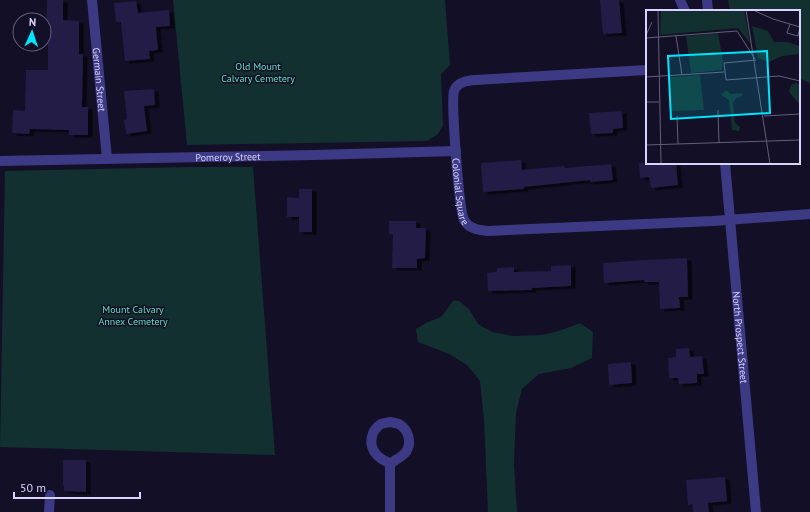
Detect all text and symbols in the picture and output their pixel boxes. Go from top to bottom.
inset map [646,10,800,164]
north arrow [12,12,52,52]
text: N [29,15,37,29]
street label: Germain Street [90,47,109,113]
park label: Old Mount Calvary Cemetery [221,60,295,85]
street label: Pomeroy Street [195,150,261,164]
street label: Colonial Square [450,157,472,228]
street label: North Prospect Street [730,291,751,384]
park label: Mount Calvary Annex Cemetery [98,303,168,328]
scale bar [14,474,140,500]
text: 50 m [20,480,46,495]

